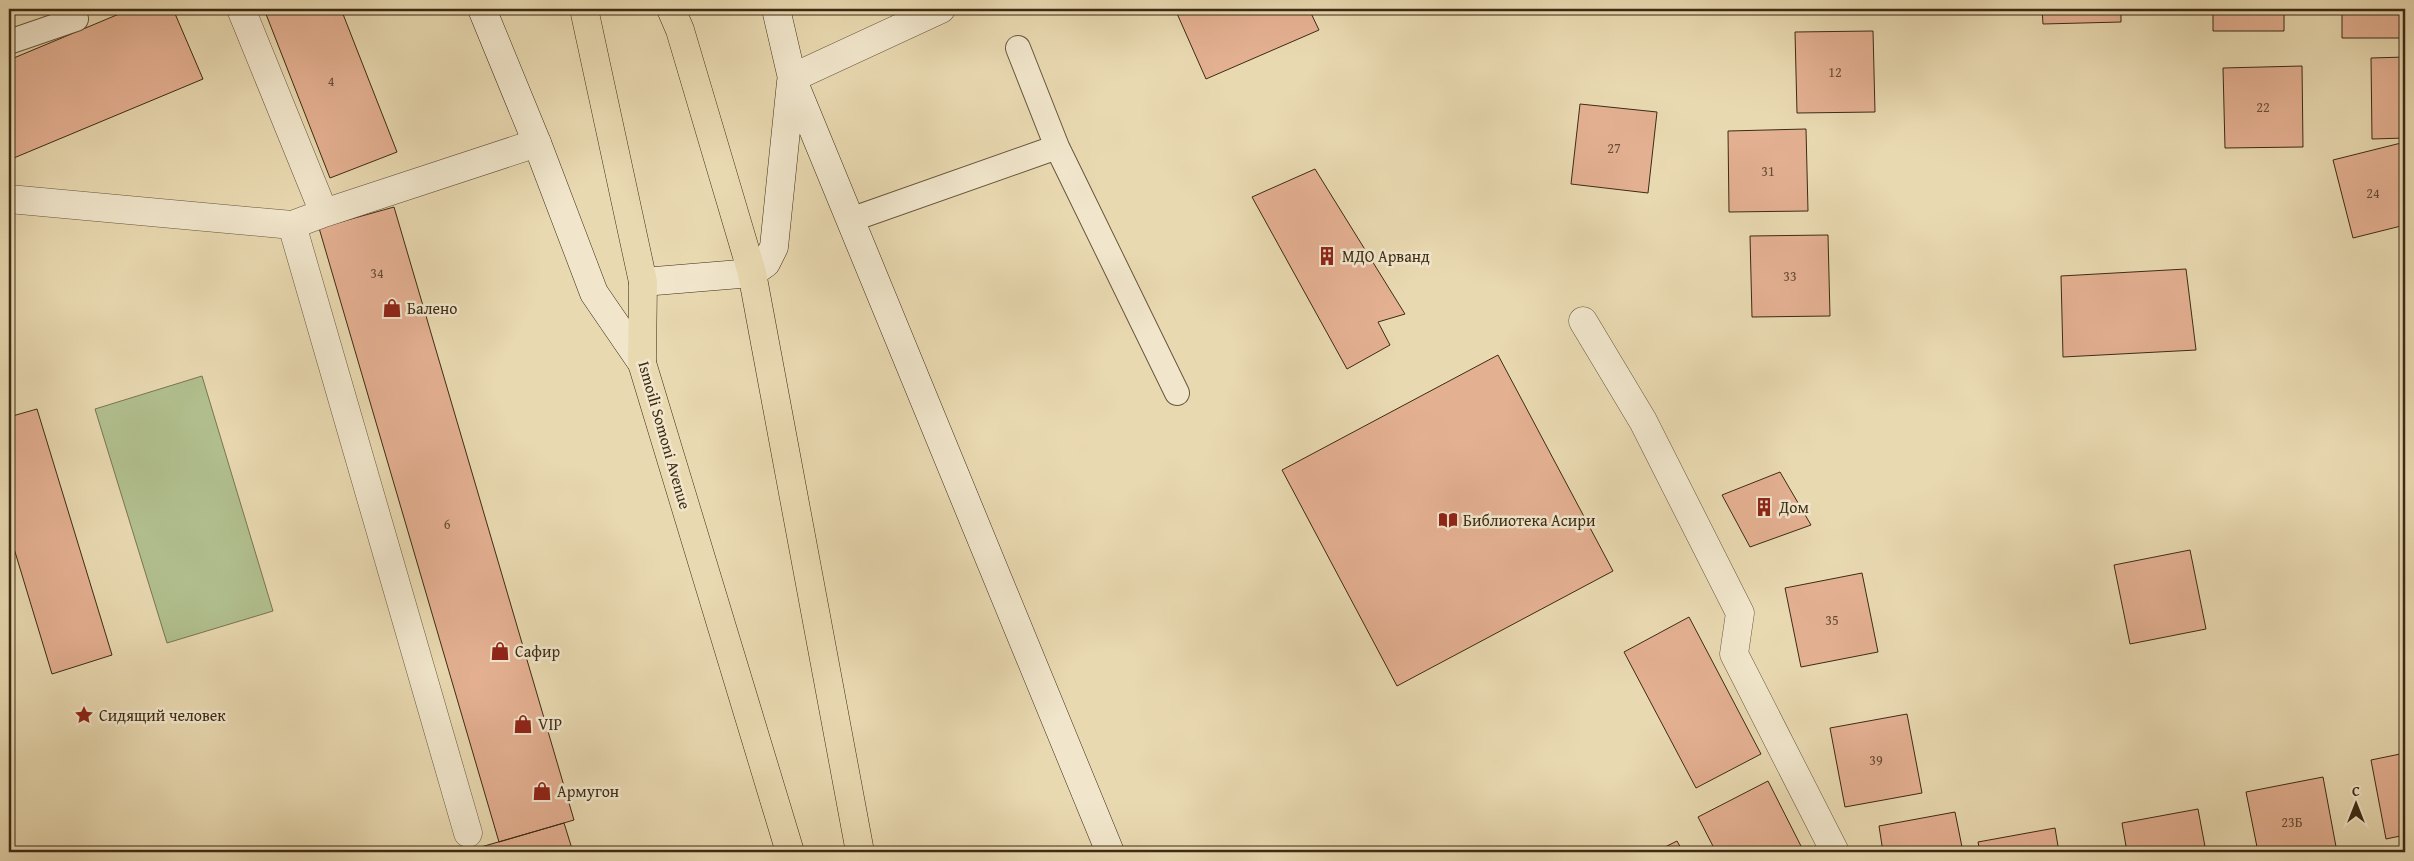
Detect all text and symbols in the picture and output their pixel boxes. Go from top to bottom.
house number: 12 [1828,62,1842,82]
house number: 4 [328,71,335,91]
house number: 22 [2256,97,2270,117]
house number: 27 [1607,138,1621,158]
house number: 31 [1761,161,1775,181]
house number: 24 [2366,183,2380,203]
place label: МДО Арванд [1342,244,1430,268]
building icon: МДО Арванд [1316,245,1338,267]
house number: 34 [370,263,384,283]
house number: 33 [1783,266,1797,286]
place label: Балено [407,296,457,320]
shop icon: Балено [381,297,403,319]
street label: Ismoili Somoni Avenue [632,358,698,512]
place label: Дом [1778,495,1809,519]
building icon: Дом [1753,496,1775,518]
place label: Библиотека Асири [1463,508,1596,532]
library icon: Библиотека Асири [1437,509,1459,531]
house number: 6 [444,514,451,534]
house number: 35 [1825,610,1839,630]
place label: Сафир [515,639,561,663]
shop icon: Сафир [489,640,511,662]
place label: Сидящий человек [99,703,226,727]
place icon: Сидящий человек [73,704,95,726]
place label: VIP [538,712,562,736]
shop icon: VIP [512,713,534,735]
house number: 39 [1869,750,1883,770]
north arrow [2332,778,2382,828]
place label: Армугон [557,779,619,803]
shop icon: Армугон [531,780,553,802]
text: С [2352,781,2360,801]
house number: 23Б [2281,812,2303,832]

